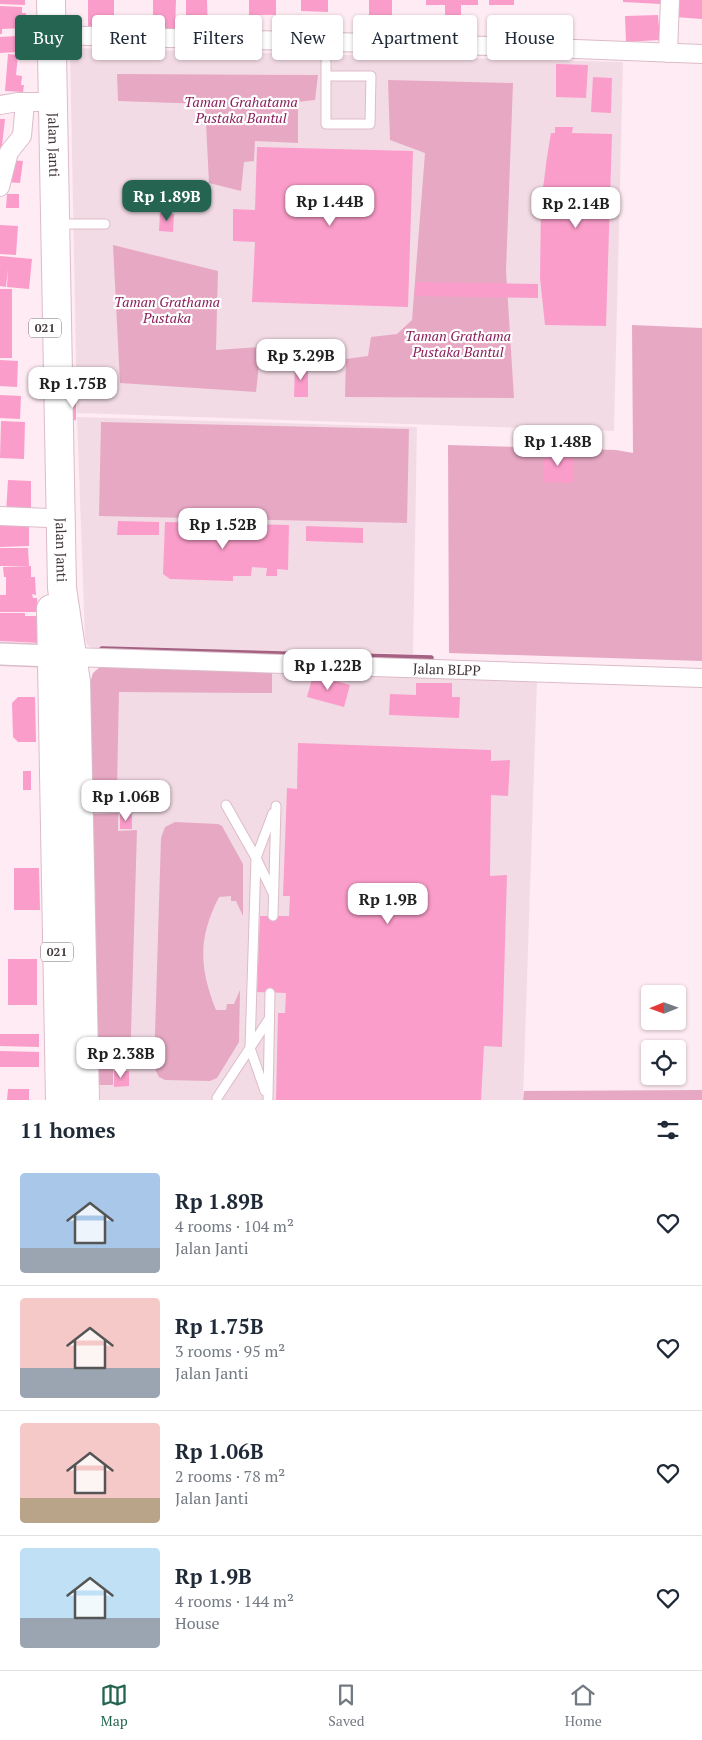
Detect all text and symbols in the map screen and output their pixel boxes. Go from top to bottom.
chip: Buy [15,15,82,60]
chip: Rent [92,15,165,60]
chip: Filters [175,15,262,60]
chip: New [272,15,343,60]
chip: Apartment [353,15,477,60]
chip: House [487,15,573,60]
park label: Taman Grahatama Pustaka Bantul [184,92,298,127]
street label: Jalan Janti [44,113,64,177]
pin: Rp 1.89B [115,180,219,222]
pin: Rp 1.44B [278,184,382,227]
text: Rp 1.89B [133,185,201,207]
pin: Rp 2.14B [524,186,628,229]
text: Rp 1.44B [296,190,364,212]
text: Rp 2.14B [542,192,610,214]
park label: Taman Grathama Pustaka [114,292,220,327]
road number: 021 [29,318,61,338]
park label: Taman Grathama Pustaka Bantul [405,326,511,361]
pin: Rp 3.29B [249,338,353,381]
text: Rp 3.29B [267,344,335,366]
pin: Rp 1.75B [21,366,125,409]
text: Rp 1.75B [39,372,107,394]
pin: Rp 1.48B [506,424,610,467]
text: Rp 1.48B [524,430,592,452]
pin: Rp 1.52B [171,508,275,550]
text: Rp 1.52B [189,513,257,535]
street label: Jalan Janti [52,517,72,582]
pin: Rp 1.22B [276,648,380,691]
text: Rp 1.22B [294,654,362,676]
street label: Jalan BLPP [413,658,481,680]
pin: Rp 1.06B [74,780,178,822]
text: Rp 1.06B [92,785,160,807]
pin: Rp 1.9B [342,882,434,925]
text: Rp 1.9B [359,888,417,910]
road number: 021 [41,942,73,962]
north arrow [641,985,686,1030]
map controls [641,985,686,1085]
pin: Rp 2.38B [69,1036,173,1079]
button: locate [641,1040,686,1085]
text: Rp 2.38B [87,1042,155,1064]
text: 11 homes [20,1116,116,1144]
icon: filters [654,1116,682,1144]
text: Rp 1.89B [175,1187,264,1215]
icon: home [60,1193,120,1253]
icon: heart [654,1209,682,1237]
text: 4 rooms · 104 m² [175,1215,294,1237]
text: Jalan Janti [175,1237,249,1259]
text: Rp 1.75B [175,1312,264,1340]
icon: home [60,1318,120,1378]
icon: heart [654,1334,682,1362]
text: 3 rooms · 95 m² [175,1340,285,1362]
text: Jalan Janti [175,1362,249,1384]
text: Rp 1.06B [175,1437,264,1465]
icon: home [60,1443,120,1503]
icon: heart [654,1459,682,1487]
text: 2 rooms · 78 m² [175,1465,285,1487]
text: Jalan Janti [175,1487,249,1509]
text: Rp 1.9B [175,1562,252,1590]
icon: home [60,1568,120,1628]
icon: heart [654,1584,682,1612]
text: 4 rooms · 144 m² [175,1590,294,1612]
text: House [175,1612,220,1634]
tab: Map [100,1681,128,1730]
tab: Saved [328,1681,365,1730]
tab: Home [565,1681,602,1730]

